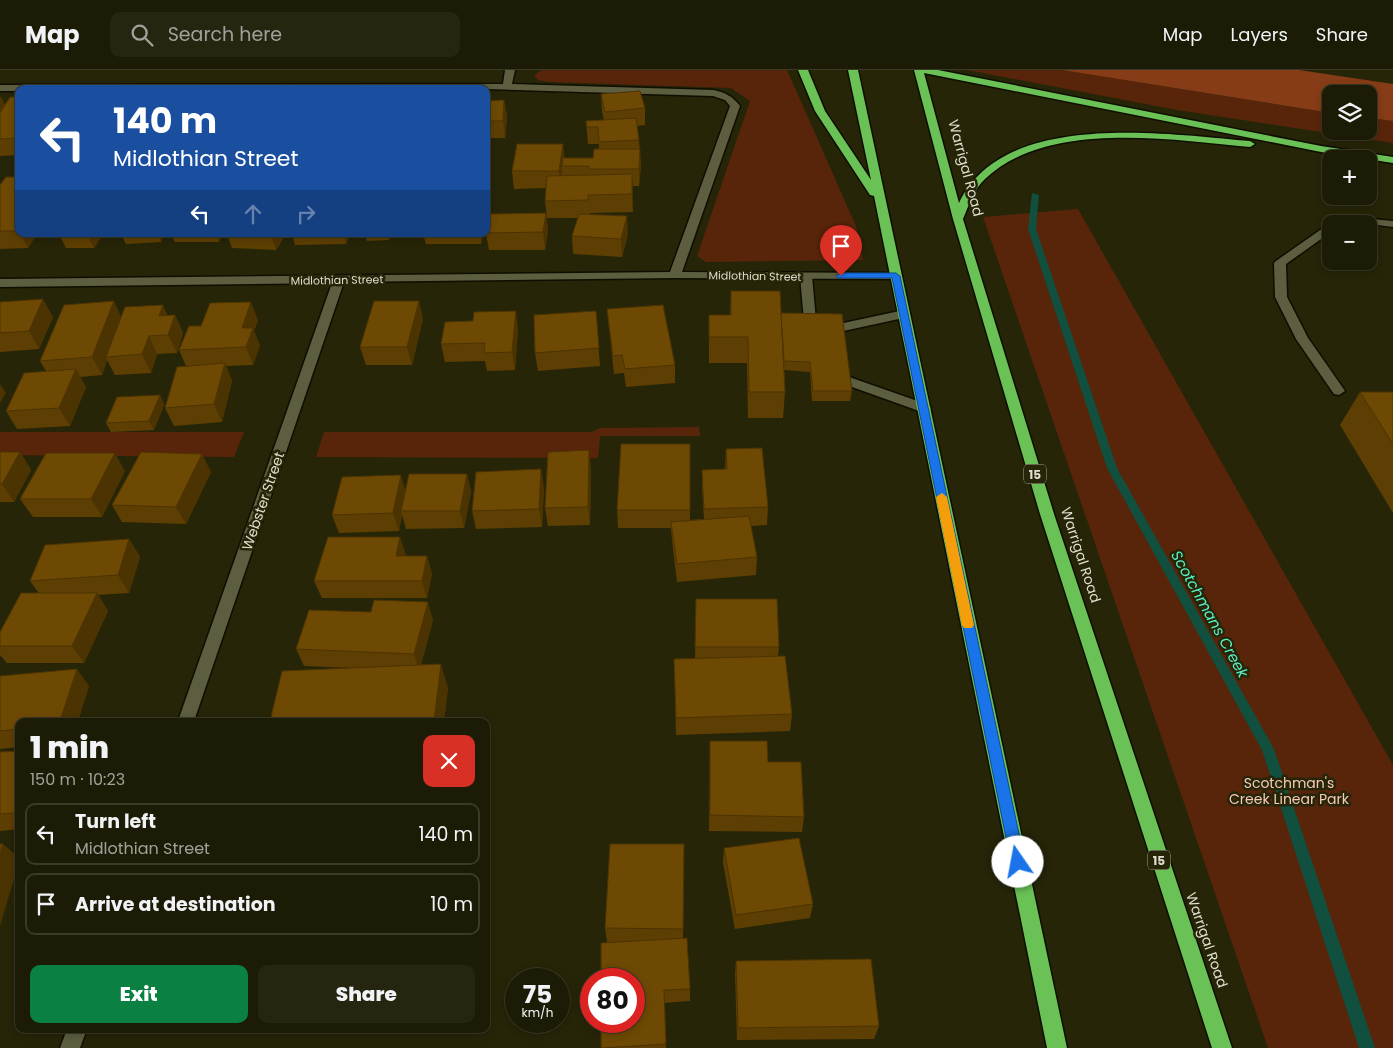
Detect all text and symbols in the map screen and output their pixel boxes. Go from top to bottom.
search box [110,12,460,57]
text: Map [25,18,80,51]
icon: search [128,21,156,49]
text: Search here [168,21,282,48]
text: Map [1163,22,1203,47]
text: Layers [1231,22,1288,47]
text: Share [1316,22,1368,47]
map controls [1322,85,1377,270]
button: layers [1322,85,1377,140]
text: 140 m [113,96,217,145]
icon: left [30,105,95,170]
street label: Warrigal Road [943,117,989,219]
text: Midlothian Street [113,143,298,174]
button: + [1322,150,1377,205]
icon: left [186,200,214,228]
icon: ahead [239,200,267,228]
icon: right [292,200,320,228]
button: − [1322,215,1377,270]
pin [820,225,862,276]
icon: arrive [827,232,855,260]
street label: Midlothian Street [709,267,801,285]
street label: Midlothian Street [291,271,383,289]
street label: Webster Street [237,449,289,553]
road number: 15 [1024,464,1046,484]
street label: Warrigal Road [1056,505,1106,605]
water label: Scotchmans Creek [1166,547,1254,683]
text: 1 min [30,726,109,769]
button: close [423,735,475,787]
text: 150 m · 10:23 [30,768,125,791]
park label: Scotchman's Creek Linear Park [1229,773,1350,809]
text: Turn left [75,808,156,835]
icon: left [32,820,60,848]
text: 140 m [418,821,473,848]
position arrow [991,835,1043,887]
text: Midlothian Street [75,837,210,860]
road number: 15 [1148,850,1170,870]
icon: arrive [32,890,60,918]
street label: Warrigal Road [1181,890,1233,990]
text: Arrive at destination [75,891,276,918]
text: 10 m [430,891,473,918]
button: Exit [30,965,248,1023]
button: Share [258,965,475,1023]
speed limit sign: 80 [580,968,645,1033]
text: 75 [523,977,552,1012]
text: km/h [522,1004,553,1021]

